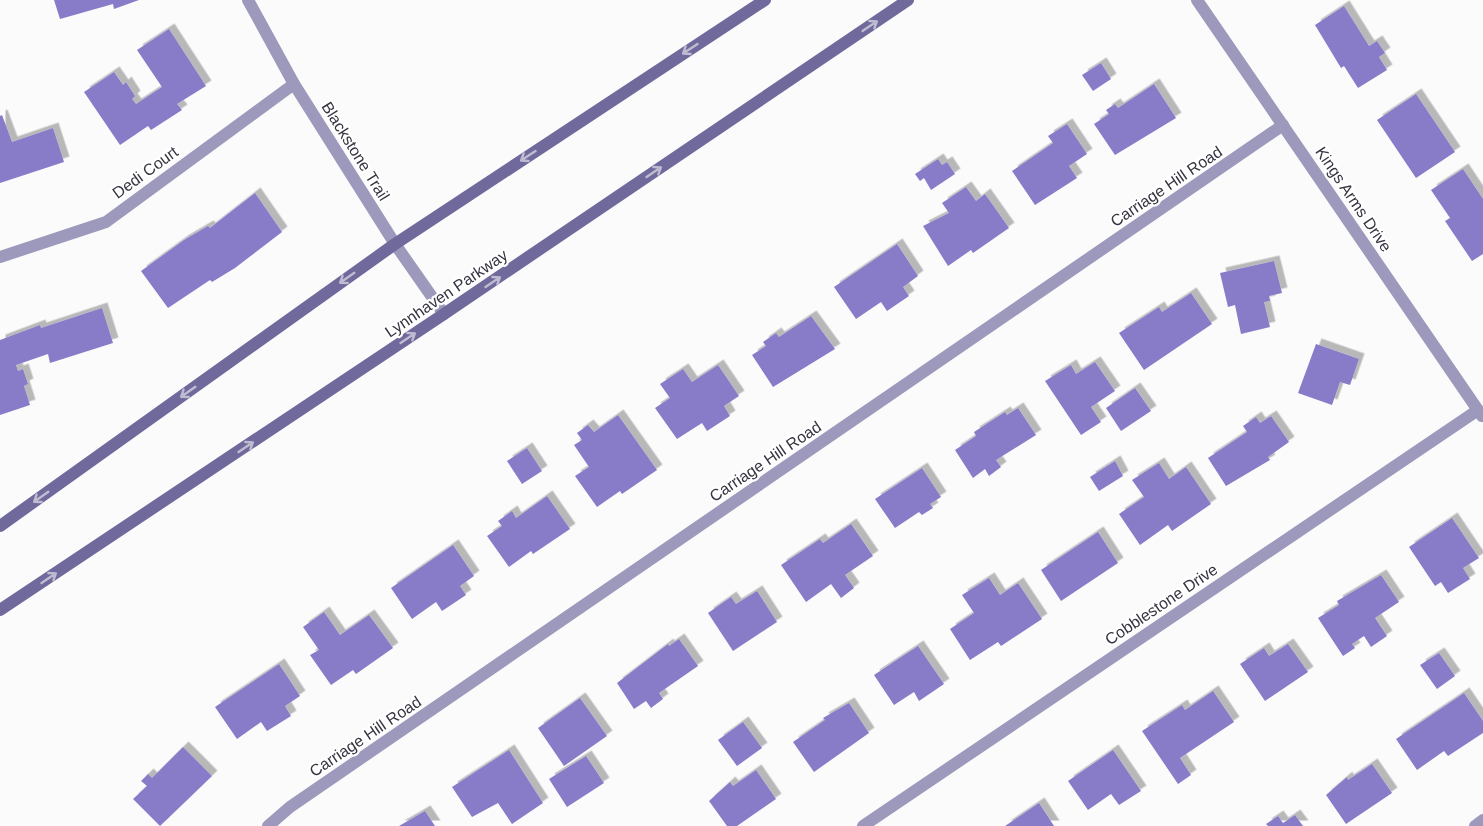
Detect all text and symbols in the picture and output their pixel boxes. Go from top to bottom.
one-way arrow [861,20,877,32]
one-way arrow [683,43,699,55]
street label: Blackstone Trail [318,99,393,204]
street label: Dedi Court [109,143,182,202]
street label: Carriage Hill Road [1107,143,1225,230]
street label: Kings Arms Drive [1312,144,1395,255]
one-way arrow [520,151,537,163]
one-way arrow [645,166,662,178]
street label: Lynnhaven Parkway [382,246,511,341]
one-way arrow [339,272,355,285]
one-way arrow [484,275,501,288]
one-way arrow [400,332,416,344]
one-way arrow [181,385,197,398]
street label: Carriage Hill Road [706,418,824,505]
one-way arrow [237,440,254,452]
one-way arrow [33,491,49,503]
street label: Cobblestone Drive [1102,561,1221,648]
one-way arrow [40,572,56,584]
street label: Carriage Hill Road [306,693,424,780]

